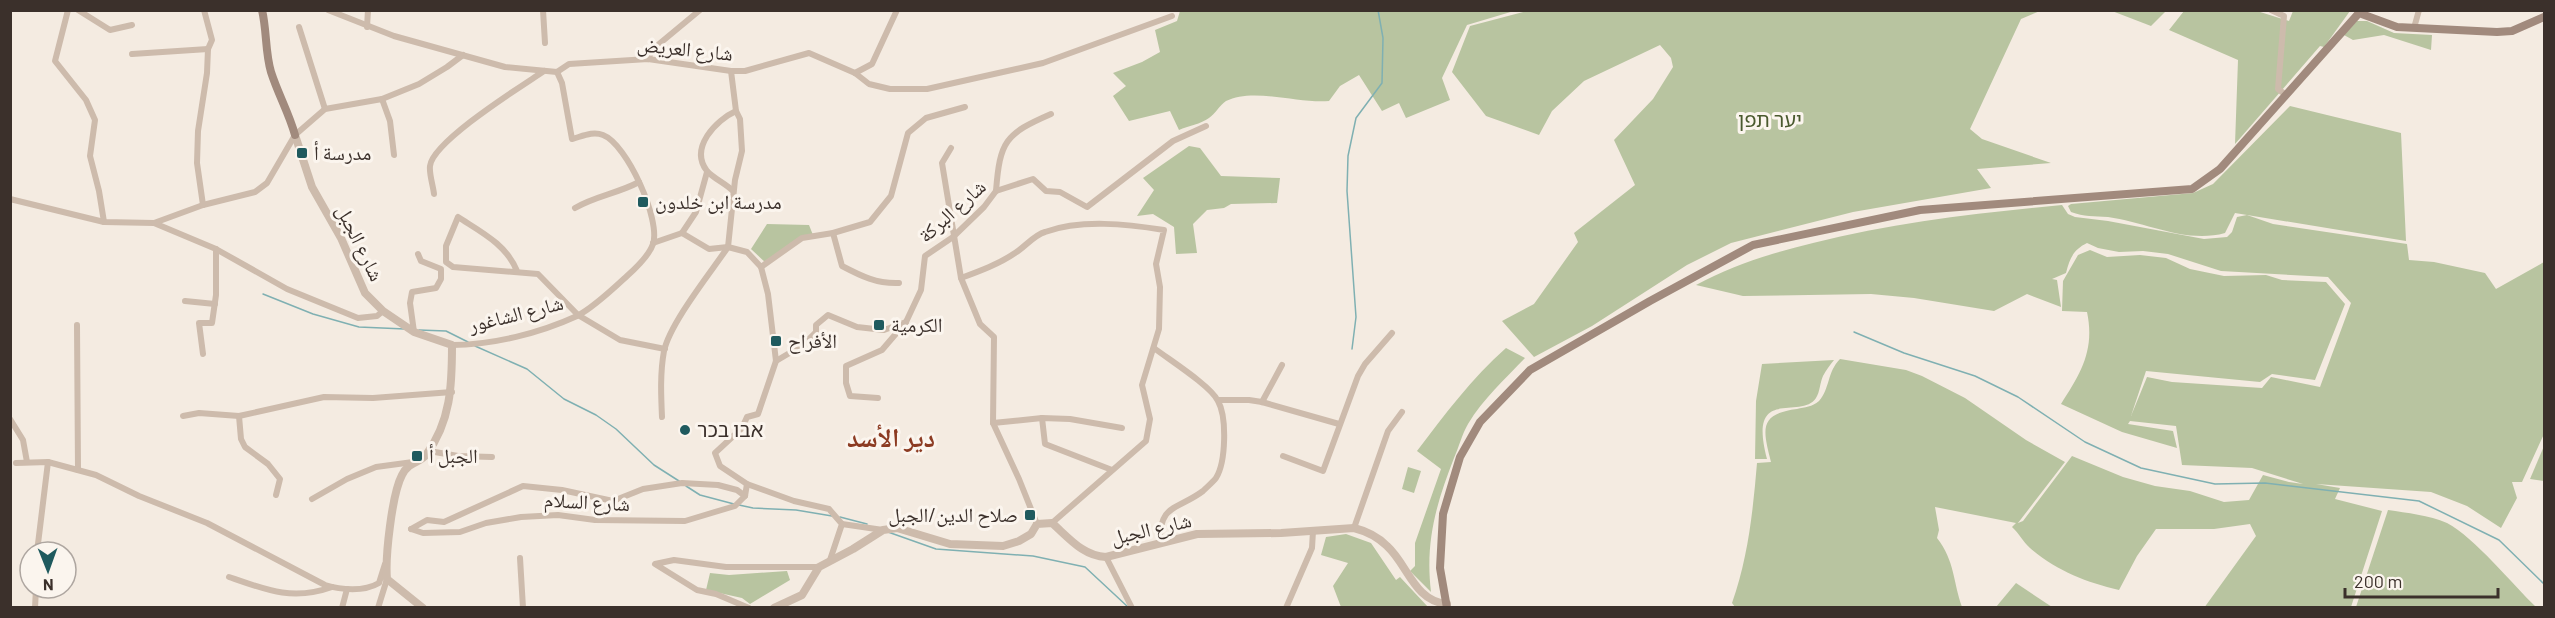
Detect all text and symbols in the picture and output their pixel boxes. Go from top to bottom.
street label: شارع العريض [636,31,734,67]
park label: יער תפן [1738,107,1802,131]
place label: مدرسة أ [314,140,371,164]
marker: مدرسة أ [295,146,309,160]
street label: شارع البركة [913,174,991,248]
place label: مدرسة ابن خلدون [655,189,782,214]
marker: مدرسة ابن خلدون [636,195,650,209]
street label: شارع الجبل [330,200,390,286]
street label: شارع الشاغور [465,290,566,339]
place label: الكرمية [891,312,943,336]
marker: الكرمية [872,318,886,332]
place label: الأفراح [788,328,837,354]
marker: الأفراح [769,334,783,348]
place label: אבו בכר [697,417,763,441]
district label: دير الأسد [847,421,935,453]
marker: אבו בכר [678,423,692,437]
place label: الجبل أ [429,443,478,468]
marker: الجبل أ [410,449,424,463]
street label: شارع السلام [543,487,631,518]
place label: صلاح الدين/الجبل [888,502,1018,528]
street label: شارع الجبل [1108,507,1194,551]
marker: صلاح الدين/الجبل [1023,508,1037,522]
north arrow [18,540,78,600]
scale bar [2345,561,2498,599]
text: 200 m [2354,570,2402,592]
text: N [43,576,54,595]

